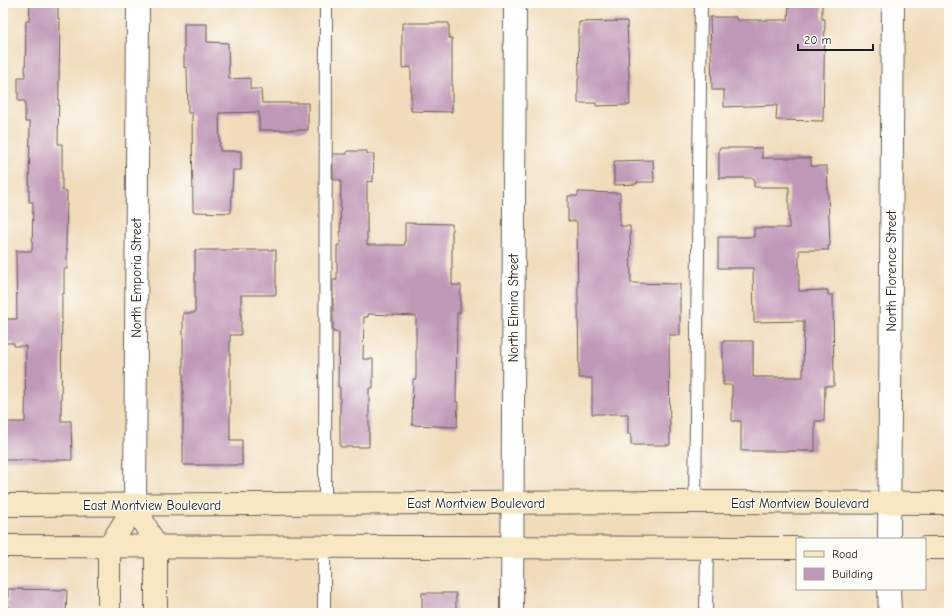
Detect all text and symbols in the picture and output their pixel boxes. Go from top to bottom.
scale bar [798,26,873,52]
text: 20 m [804,33,832,47]
street label: North Florence Street [884,209,899,332]
street label: North Emporia Street [129,217,144,338]
street label: North Elmira Street [506,252,521,362]
street label: East Montview Boulevard [407,496,545,511]
street label: East Montview Boulevard [731,496,869,511]
street label: East Montview Boulevard [83,498,221,513]
legend [796,538,926,590]
text: Road [832,547,858,561]
text: Building [832,567,873,581]

